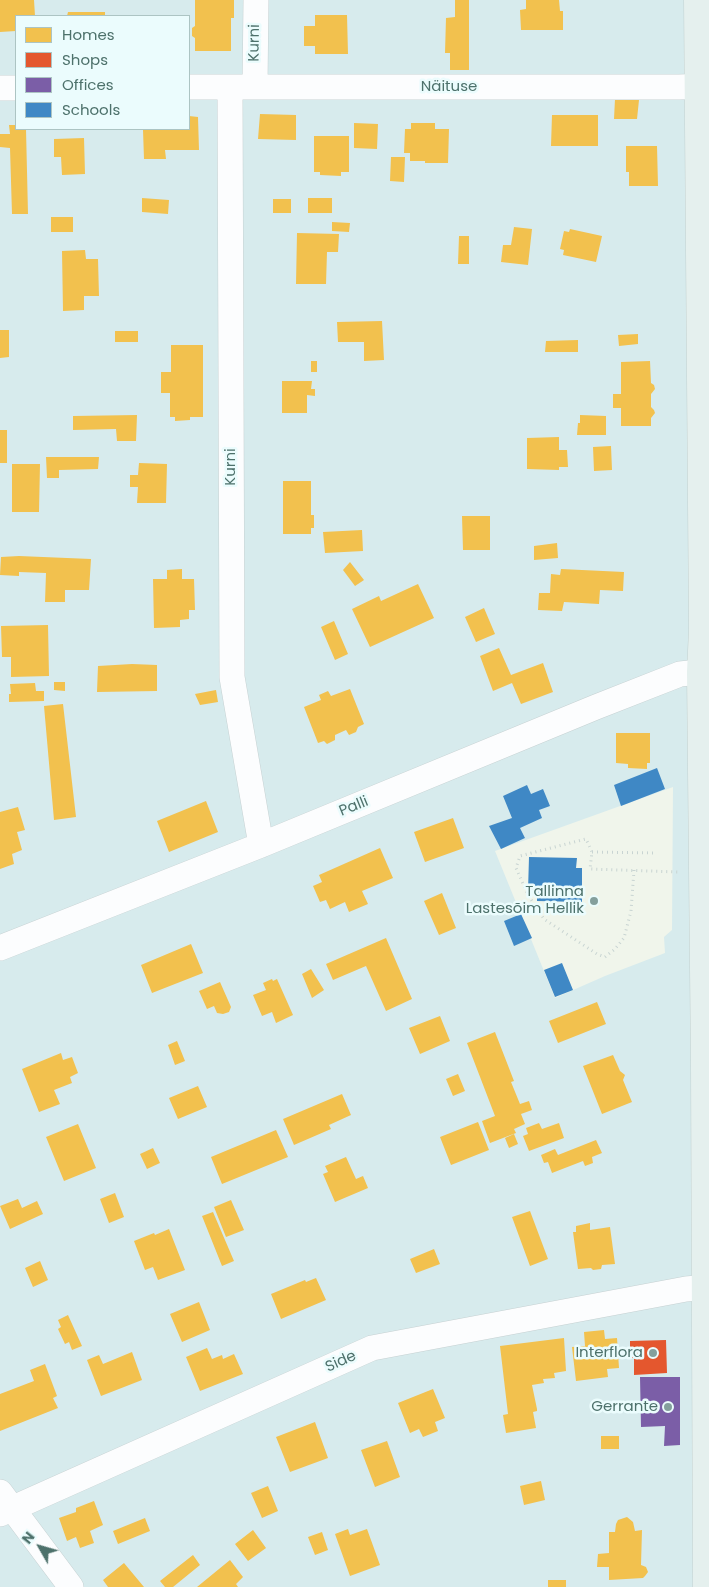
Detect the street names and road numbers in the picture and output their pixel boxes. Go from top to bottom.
street label: Kurni [246,24,264,62]
street label: Näituse [421,78,477,96]
street label: Kurni [222,448,240,486]
street label: Palli [337,793,371,821]
street label: Side [323,1347,359,1377]

